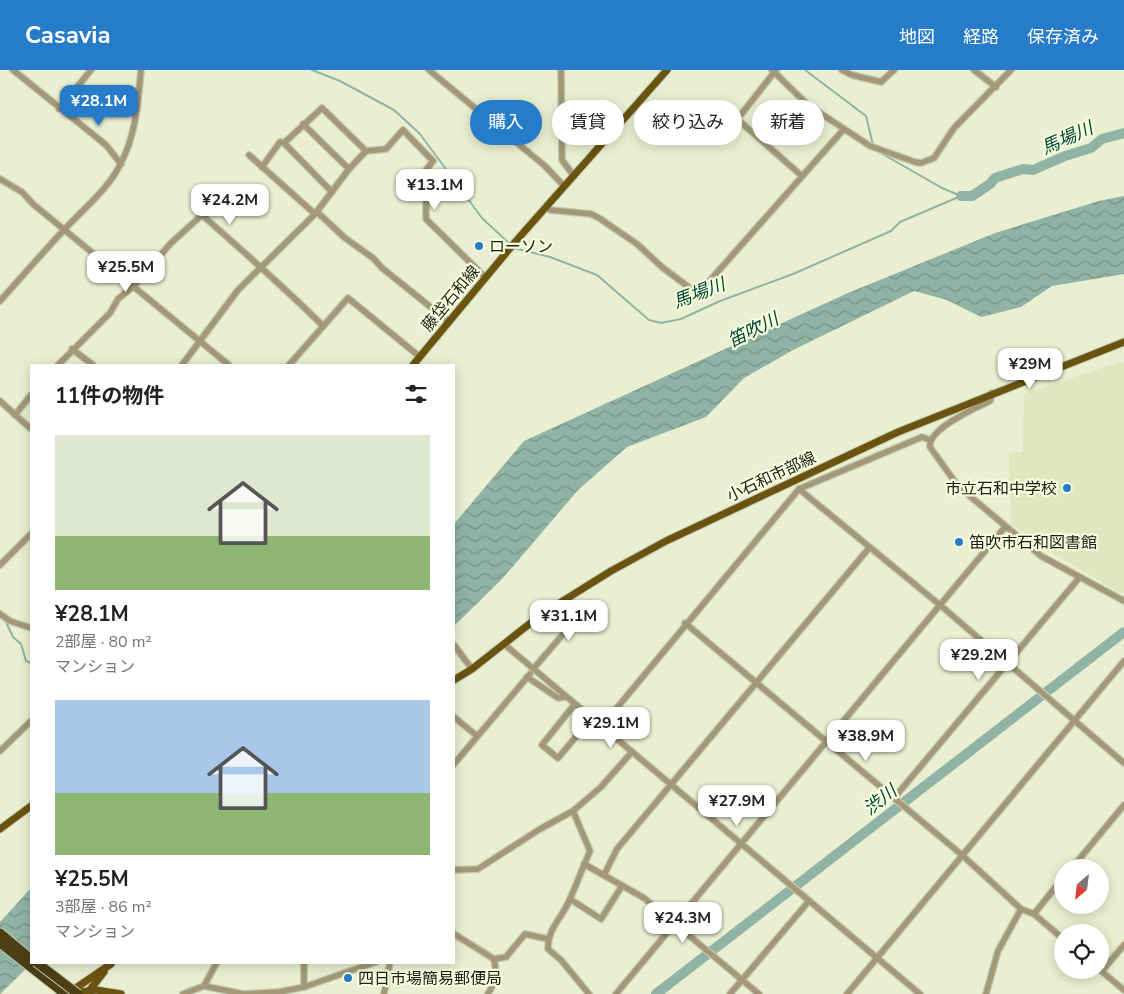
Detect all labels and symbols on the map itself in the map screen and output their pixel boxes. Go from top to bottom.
pin: ¥28.1M [58,85,140,127]
water label: 馬場川 [1037,115,1098,160]
pin: ¥13.1M [394,168,476,211]
pin: ¥24.2M [189,184,271,226]
place label: ローソン [489,236,553,258]
marker: ローソン [473,240,485,252]
pin: ¥25.5M [85,250,167,293]
street label: 藤垈石和線 [417,261,485,336]
water label: 馬場川 [669,271,730,314]
water label: 笛吹川 [723,306,784,353]
pin: ¥29M [1000,348,1060,390]
street label: 小石和市部線 [723,447,820,507]
place label: 市立石和中学校 [945,478,1057,500]
marker: 市立石和中学校 [1061,482,1073,494]
place label: 笛吹市石和図書館 [969,532,1097,554]
marker: 笛吹市石和図書館 [953,536,965,548]
pin: ¥31.1M [528,600,610,642]
pin: ¥29.2M [938,638,1020,681]
pin: ¥29.1M [570,706,652,749]
pin: ¥38.9M [825,720,907,762]
water label: 渋川 [858,778,903,821]
pin: ¥27.9M [696,784,778,827]
north arrow [1054,859,1109,914]
pin: ¥24.3M [642,902,724,944]
place label: 四日市場簡易郵便局 [358,968,502,990]
marker: 四日市場簡易郵便局 [342,972,354,984]

